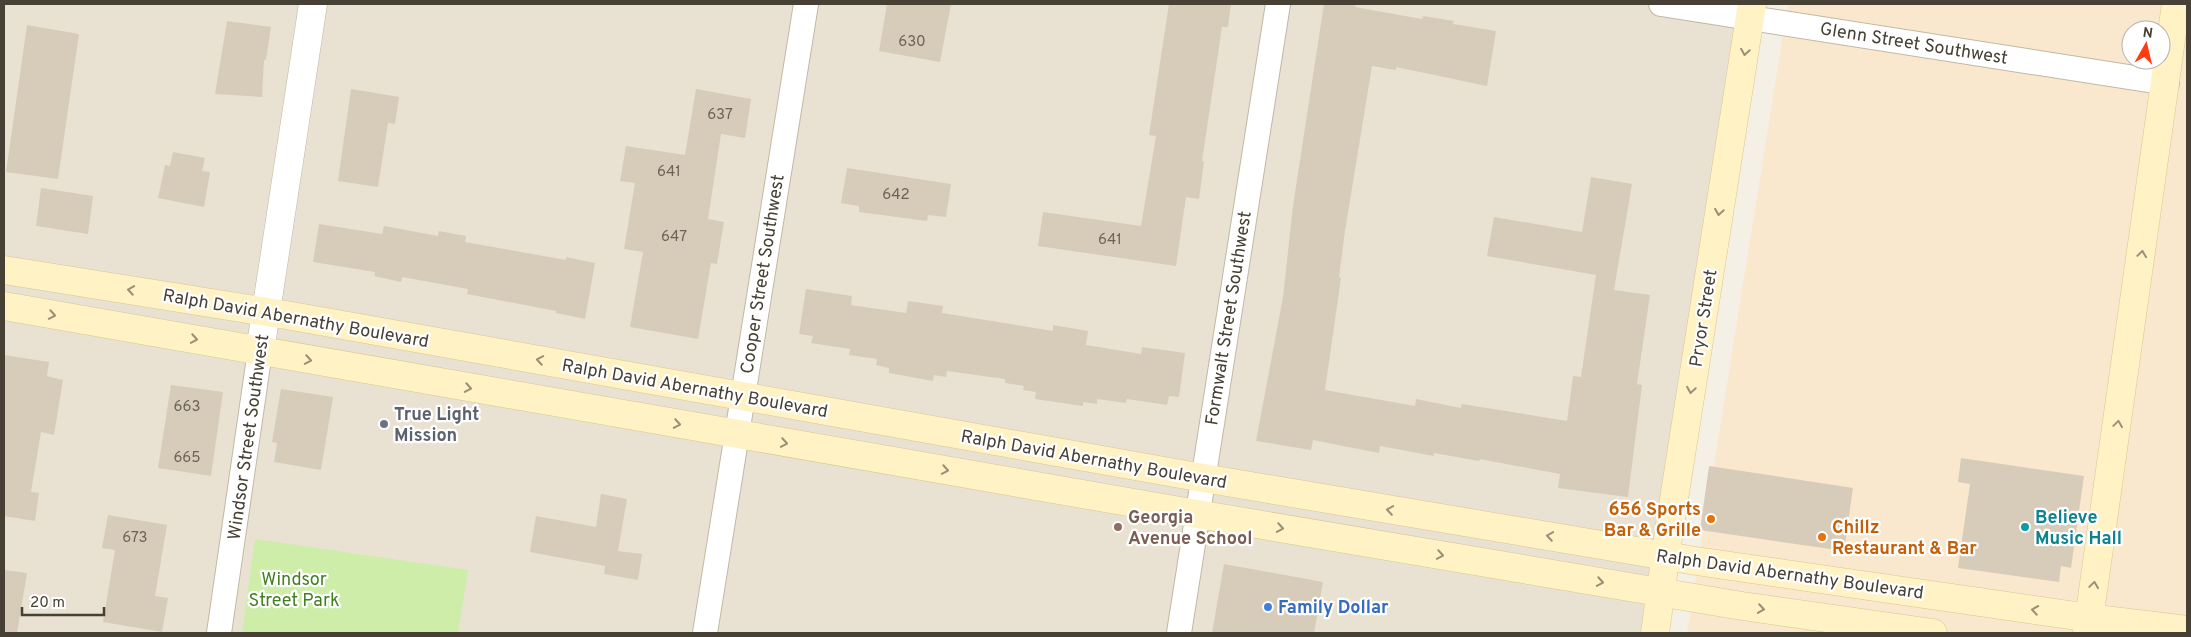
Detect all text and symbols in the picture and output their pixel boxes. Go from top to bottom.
street label: Glenn Street Southwest [1818,18,2009,71]
north arrow [2121,20,2171,70]
text: N [2141,24,2154,43]
house number: 630 [898,33,926,52]
one-way arrow [1740,48,1750,56]
house number: 637 [707,106,733,125]
house number: 641 [657,163,681,182]
street label: Cooper Street Southwest [736,173,791,376]
house number: 642 [882,186,910,205]
one-way arrow [1715,208,1725,217]
street label: Formwalt Street Southwest [1201,209,1258,427]
house number: 647 [661,228,687,247]
house number: 641 [1098,231,1122,250]
one-way arrow [2136,249,2147,257]
street label: Pryor Street [1685,268,1724,369]
street label: Ralph David Abernathy Boulevard [161,285,431,354]
one-way arrow [127,286,136,296]
one-way arrow [47,309,56,319]
street label: Windsor Street Southwest [224,333,275,542]
one-way arrow [189,334,198,344]
one-way arrow [304,354,313,364]
street label: Ralph David Abernathy Boulevard [560,355,830,424]
one-way arrow [535,356,544,366]
one-way arrow [464,382,473,392]
one-way arrow [1687,386,1697,395]
house number: 663 [174,398,200,417]
place label: True Light Mission [394,404,479,448]
marker: True Light Mission [378,418,390,430]
one-way arrow [673,419,682,429]
one-way arrow [2112,420,2122,428]
street label: Ralph David Abernathy Boulevard [959,426,1229,495]
one-way arrow [780,437,789,447]
house number: 665 [173,449,201,468]
one-way arrow [940,465,949,475]
place label: 656 Sports Bar & Grille [1604,499,1701,543]
one-way arrow [1385,505,1394,515]
place label: Georgia Avenue School [1128,507,1252,551]
place label: Believe Music Hall [2035,507,2122,551]
marker: 656 Sports Bar & Grille [1705,513,1717,525]
place label: Chillz Restaurant & Bar [1832,517,1977,561]
marker: Georgia Avenue School [1112,521,1124,533]
marker: Believe Music Hall [2019,521,2031,533]
one-way arrow [1276,523,1284,533]
house number: 673 [122,529,148,548]
marker: Chillz Restaurant & Bar [1816,531,1828,543]
one-way arrow [1546,532,1554,542]
street label: Ralph David Abernathy Boulevard [1655,545,1925,606]
one-way arrow [1436,550,1445,560]
park label: Windsor Street Park [249,569,339,613]
one-way arrow [1596,577,1605,587]
one-way arrow [2089,581,2099,589]
scale bar [22,584,105,616]
text: 20 m [30,594,65,613]
place label: Family Dollar [1278,597,1389,620]
marker: Family Dollar [1262,601,1274,613]
one-way arrow [1756,603,1765,613]
one-way arrow [2030,605,2038,616]

